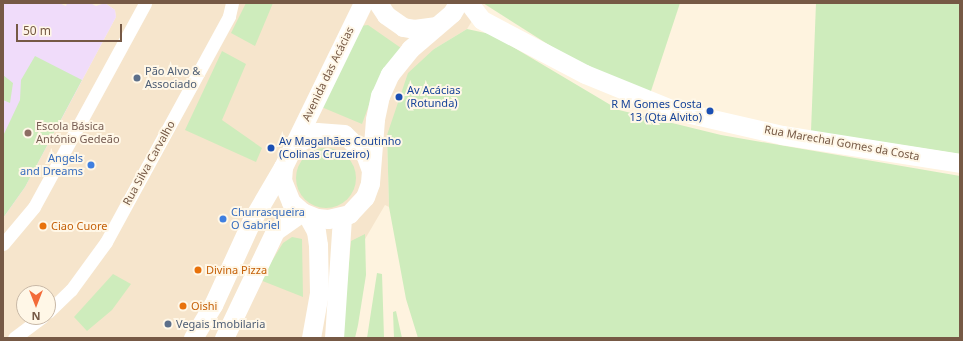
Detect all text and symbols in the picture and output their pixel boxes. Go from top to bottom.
scale bar [18,16,124,42]
text: 50 m [23,22,51,39]
street label: Avenida das Acácias [299,25,357,123]
place label: Pão Alvo & Associado [145,65,200,91]
marker: Pão Alvo & Associado [132,73,142,83]
place label: Av Acácias (Rotunda) [407,84,461,110]
marker: Av Acácias (Rotunda) [394,92,404,102]
place label: R M Gomes Costa 13 (Qta Alvito) [611,98,702,124]
marker: R M Gomes Costa 13 (Qta Alvito) [705,106,715,116]
street label: Rua Silva Carvalho [120,118,178,208]
place label: Escola Básica António Gedeão [36,120,120,146]
street label: Rua Marechal Gomes da Costa [763,123,921,163]
marker: Escola Básica António Gedeão [23,128,33,138]
place label: Av Magalhães Coutinho (Colinas Cruzeiro) [279,135,401,161]
marker: Av Magalhães Coutinho (Colinas Cruzeiro) [266,143,276,153]
place label: Angels and Dreams [20,152,83,178]
marker: Angels and Dreams [86,160,96,170]
place label: Churrasqueira O Gabriel [231,206,305,232]
marker: Churrasqueira O Gabriel [218,214,228,224]
place label: Ciao Cuore [51,219,107,233]
marker: Ciao Cuore [38,221,48,231]
place label: Divina Pizza [206,263,267,277]
marker: Divina Pizza [193,265,203,275]
north arrow [16,285,56,325]
place label: Oishi [191,299,217,313]
marker: Oishi [178,301,188,311]
text: N [32,309,40,324]
place label: Vegais Imobilaria [176,317,265,331]
marker: Vegais Imobilaria [163,319,173,329]

